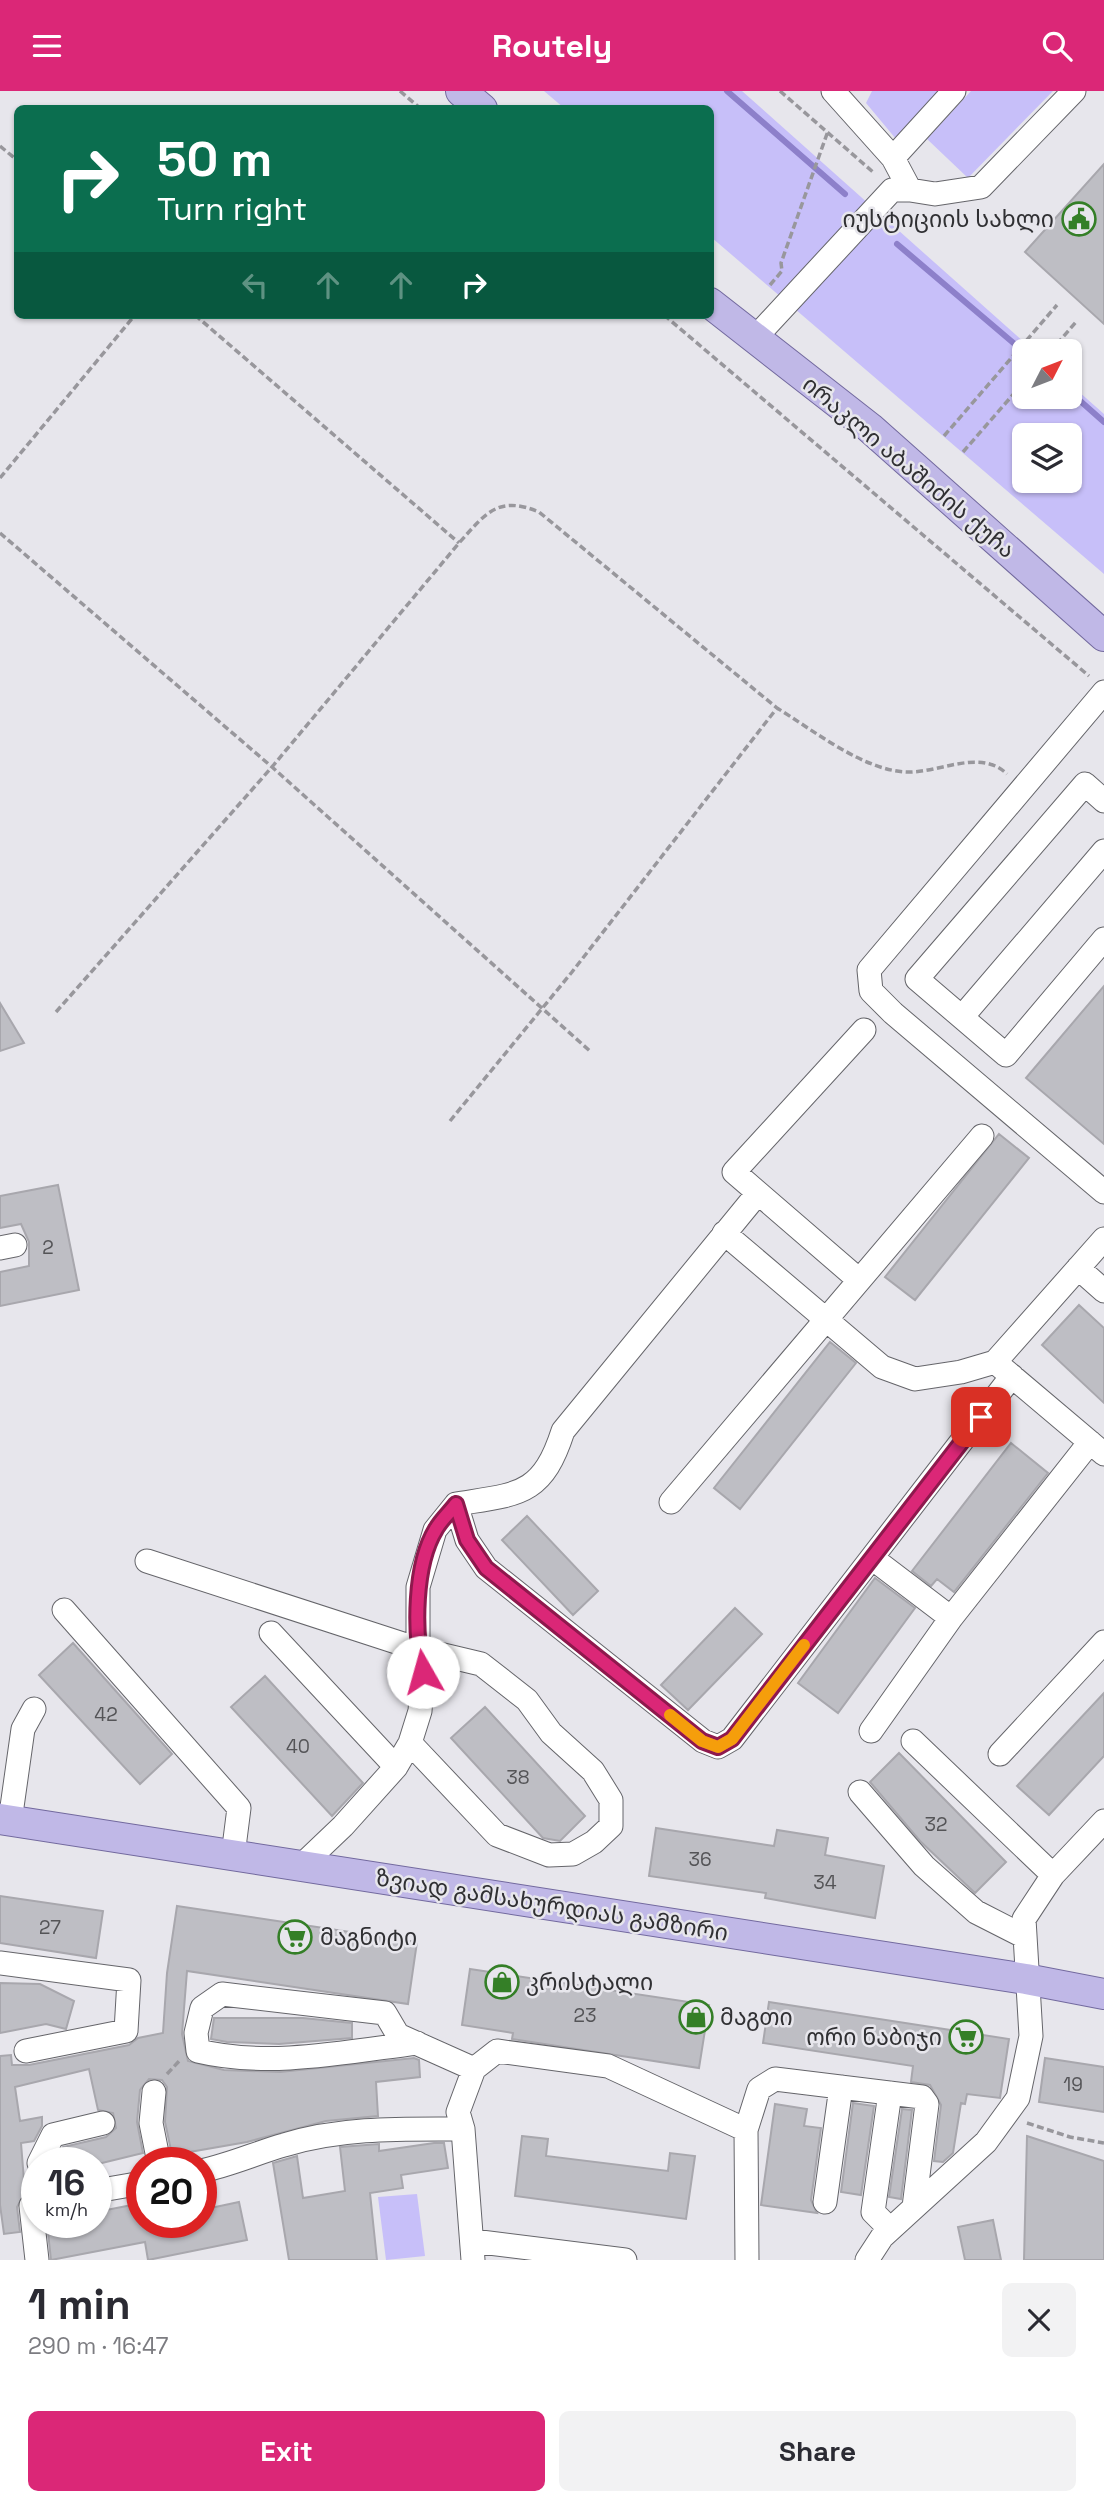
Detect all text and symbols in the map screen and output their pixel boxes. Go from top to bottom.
text: Routely [492,26,612,66]
icon: menu [28,27,66,65]
icon: search [1038,27,1076,65]
text: 50 m [157,128,272,190]
icon: right [42,133,133,224]
text: Turn right [157,189,307,229]
public building icon: იუსტიციის სახლი [1060,200,1098,238]
place label: იუსტიციის სახლი [842,204,1054,234]
icon: left [236,266,274,304]
icon: ahead [309,266,347,304]
icon: ahead [382,266,420,304]
icon: right [455,266,493,304]
north arrow [1012,339,1082,409]
map controls [1012,339,1082,493]
street label: ირაკლი აბაშიძის ქუჩა [797,369,1021,565]
button: layers [1012,423,1082,493]
house number: 2 [42,1235,54,1260]
pin [951,1387,1011,1447]
icon: arrive [962,1398,1000,1436]
position arrow [386,1635,460,1709]
house number: 42 [94,1702,118,1727]
house number: 40 [286,1734,310,1759]
house number: 38 [506,1765,530,1790]
house number: 32 [925,1812,947,1837]
house number: 36 [688,1847,712,1872]
street label: ზვიად გამსახურდიას გამზირი [374,1862,730,1948]
house number: 34 [813,1870,837,1895]
house number: 27 [39,1915,61,1940]
supermarket icon: მაგნიტი [276,1918,314,1956]
place label: მაგნიტი [320,1922,417,1952]
shop icon: კრისტალი [483,1963,521,2001]
place label: კრისტალი [526,1967,653,1997]
shop icon: მაგთი [677,1998,715,2036]
place label: მაგთი [720,2002,793,2032]
house number: 23 [574,2003,596,2028]
supermarket icon: ორი ნაბიჯი [947,2018,985,2056]
place label: ორი ნაბიჯი [806,2022,942,2052]
house number: 19 [1063,2072,1083,2097]
speed limit sign: 20 [126,2147,217,2238]
text: 16 [48,2161,85,2205]
text: km/h [45,2198,88,2221]
text: 1 min [28,2278,131,2331]
button: close [1002,2283,1076,2357]
text: 290 m · 16:47 [28,2331,169,2361]
button: Exit [28,2411,545,2491]
button: Share [559,2411,1076,2491]

